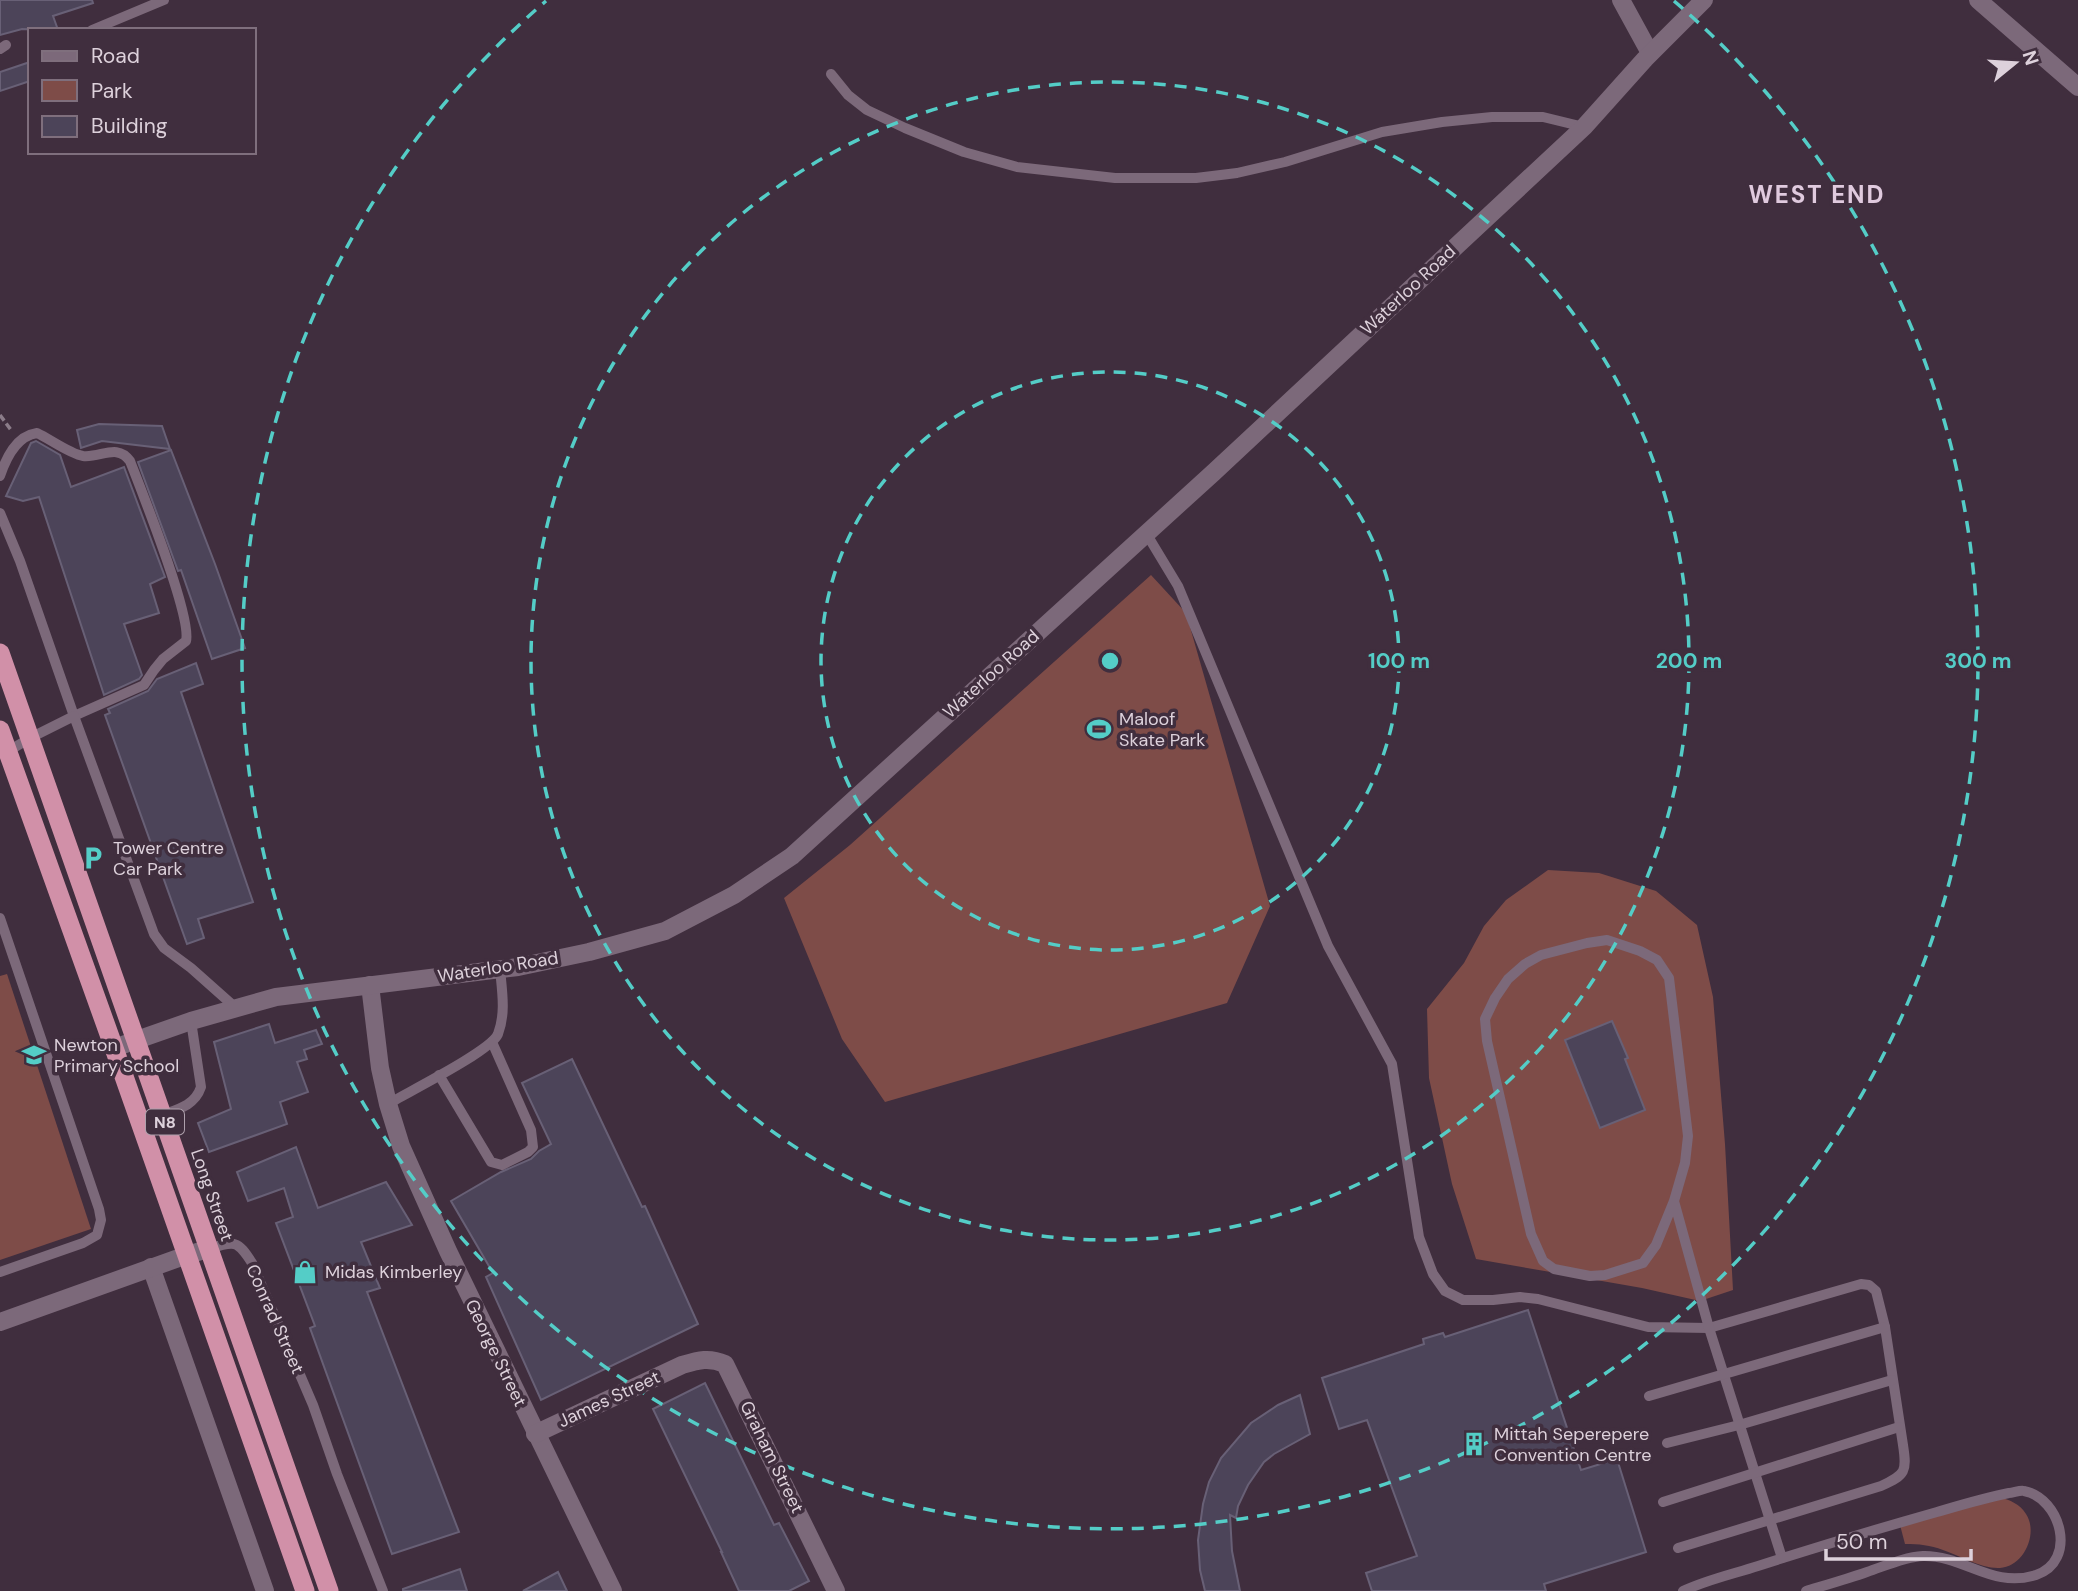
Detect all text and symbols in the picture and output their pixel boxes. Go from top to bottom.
legend [28,28,256,154]
north arrow [1980,28,2050,98]
text: Road [91,42,140,70]
text: N [2017,47,2045,68]
text: Park [91,77,133,105]
text: Building [91,112,168,140]
district label: WEST END [1748,179,1886,210]
street label: Waterloo Road [1355,240,1461,340]
street label: Waterloo Road [938,624,1044,724]
text: 100 m [1368,647,1430,675]
text: 200 m [1656,647,1722,675]
text: 300 m [1945,647,2011,675]
centre of rings [1098,649,1122,673]
place label: Maloof Skate Park [1119,707,1205,752]
sports icon: Maloof Skate Park [1085,715,1113,743]
place label: Tower Centre Car Park [113,836,224,881]
parking icon: Tower Centre Car Park [79,844,107,872]
street label: Waterloo Road [436,946,560,988]
place label: Newton Primary School [54,1033,179,1078]
school or university icon: Newton Primary School [20,1041,48,1069]
road number: N8 [146,1110,184,1134]
street label: Long Street [185,1146,239,1244]
shop icon: Midas Kimberley [291,1258,319,1286]
street label: Conrad Street [240,1260,310,1378]
place label: Midas Kimberley [325,1260,462,1284]
street label: George Street [460,1295,532,1411]
street label: James Street [554,1365,664,1433]
street label: Graham Street [734,1397,810,1517]
place label: Mittah Seperepere Convention Centre [1494,1422,1652,1467]
building icon: Mittah Seperepere Convention Centre [1460,1430,1488,1458]
scale bar [1826,1518,1971,1562]
text: 50 m [1836,1528,1887,1556]

